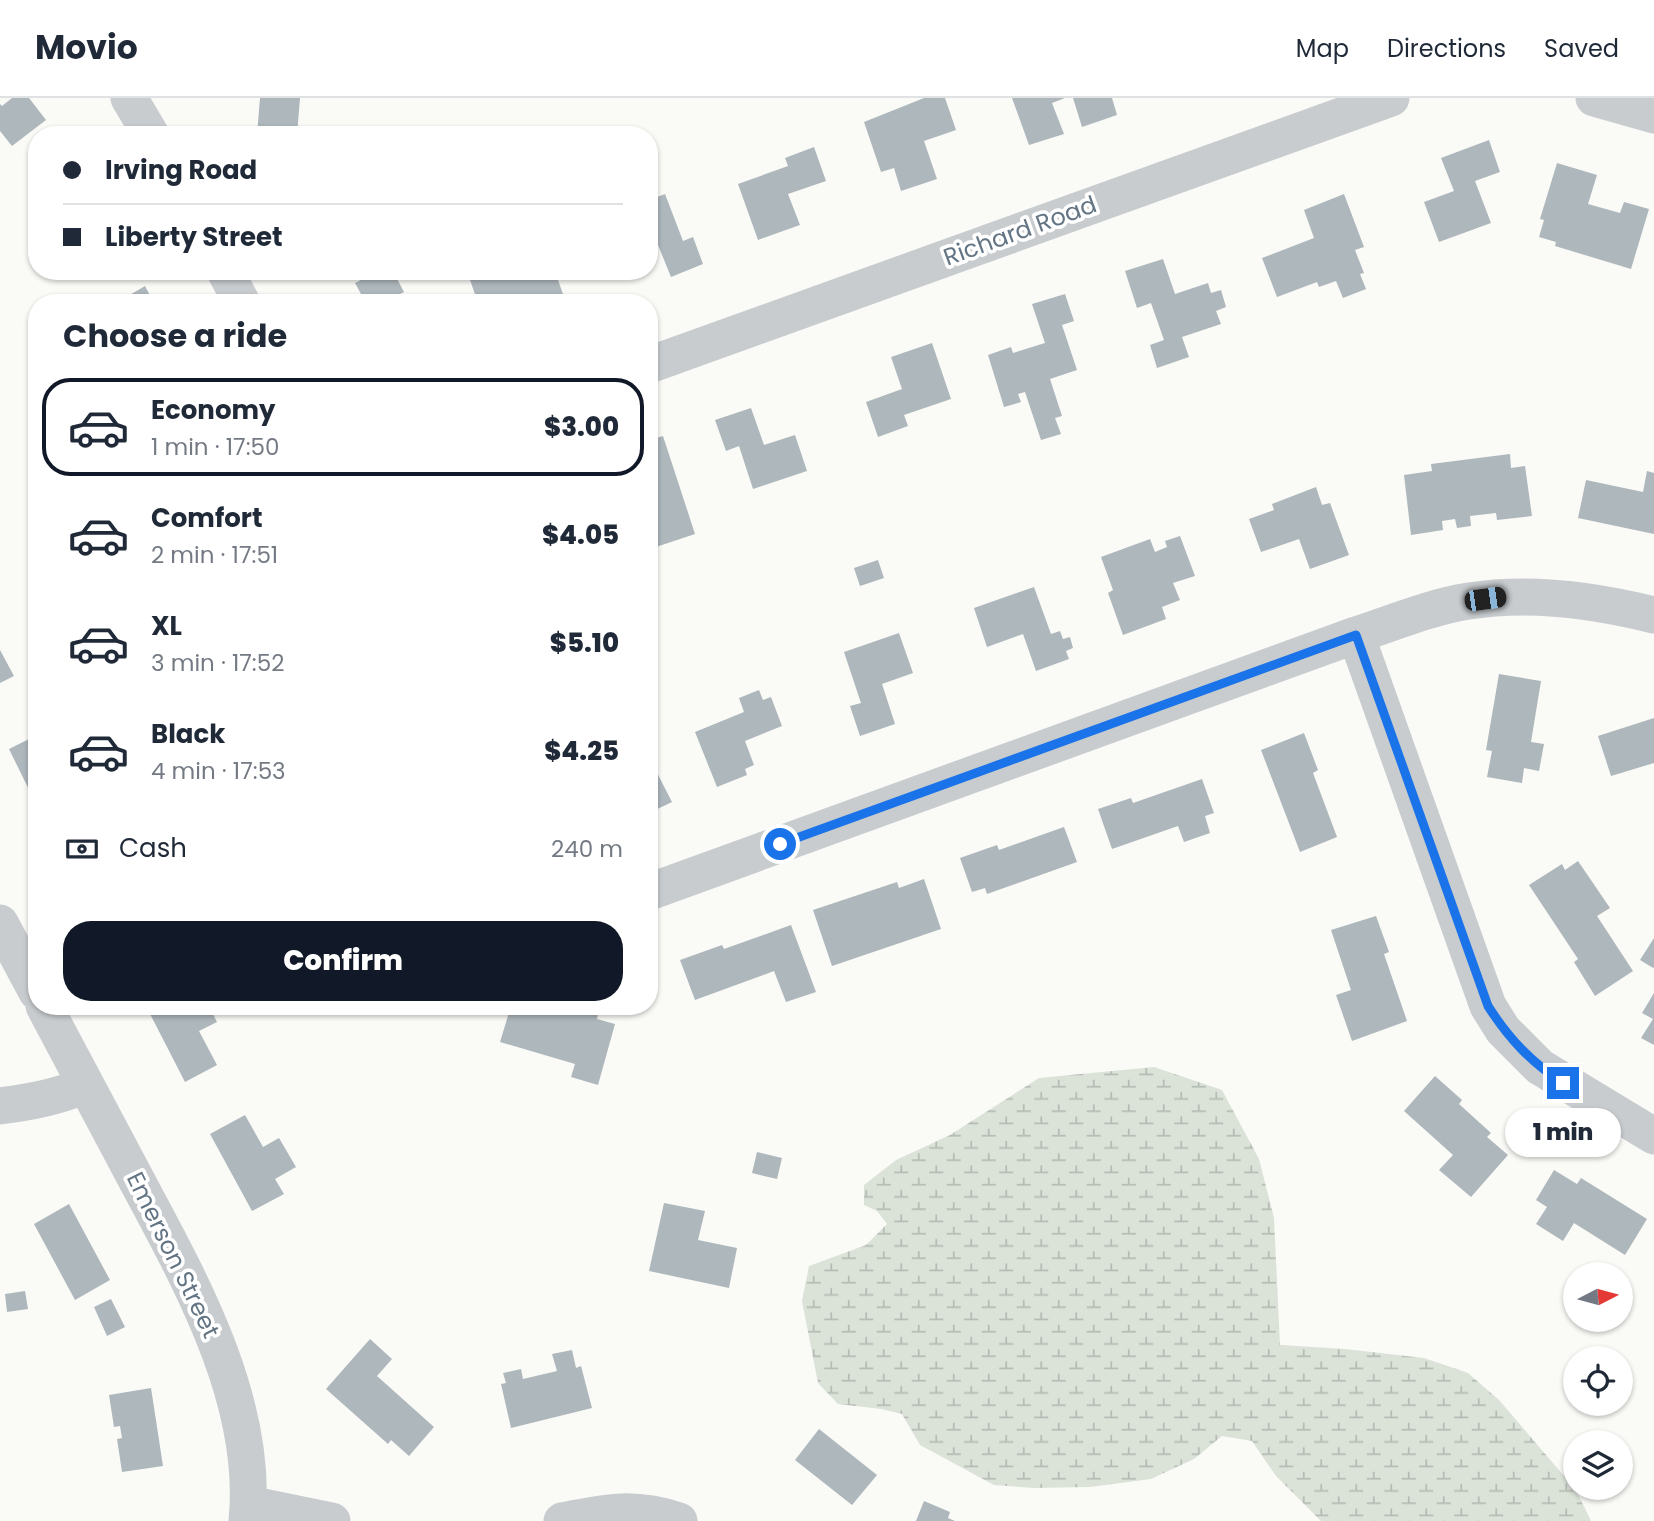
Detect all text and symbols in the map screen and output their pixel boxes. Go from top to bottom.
text: Movio [35,24,138,71]
text: Map [1296,32,1349,65]
text: Directions [1387,32,1506,65]
text: Saved [1544,32,1619,65]
text: Irving Road [105,152,257,188]
street label: Richard Road [939,188,1101,274]
text: Liberty Street [105,219,283,255]
text: Choose a ride [63,313,287,358]
text: Economy [151,392,275,428]
icon: car [67,396,130,459]
text: $3.00 [544,409,619,445]
text: 1 min · 17:50 [151,431,279,463]
text: Comfort [151,500,263,536]
icon: car [67,504,130,567]
text: $4.05 [542,517,619,553]
text: 2 min · 17:51 [151,539,278,571]
car [1463,586,1508,612]
text: XL [151,608,182,644]
icon: car [67,612,130,675]
text: $5.10 [550,625,619,661]
text: 3 min · 17:52 [151,647,284,679]
text: Black [151,716,225,752]
icon: car [67,720,130,783]
text: $4.25 [544,733,619,769]
text: 4 min · 17:53 [151,755,286,787]
route start [764,828,796,860]
icon: cash [63,830,101,868]
text: Cash [119,830,187,866]
text: 240 m [551,833,623,865]
button: Confirm [63,921,623,1001]
route end [1547,1067,1579,1099]
callout: 1 min [1505,1108,1621,1156]
text: 1 min [1533,1116,1593,1148]
street label: Emerson Street [119,1166,228,1343]
north arrow [1563,1262,1633,1332]
map controls [1563,1262,1633,1500]
button: locate [1563,1346,1633,1416]
button: layers [1563,1430,1633,1500]

